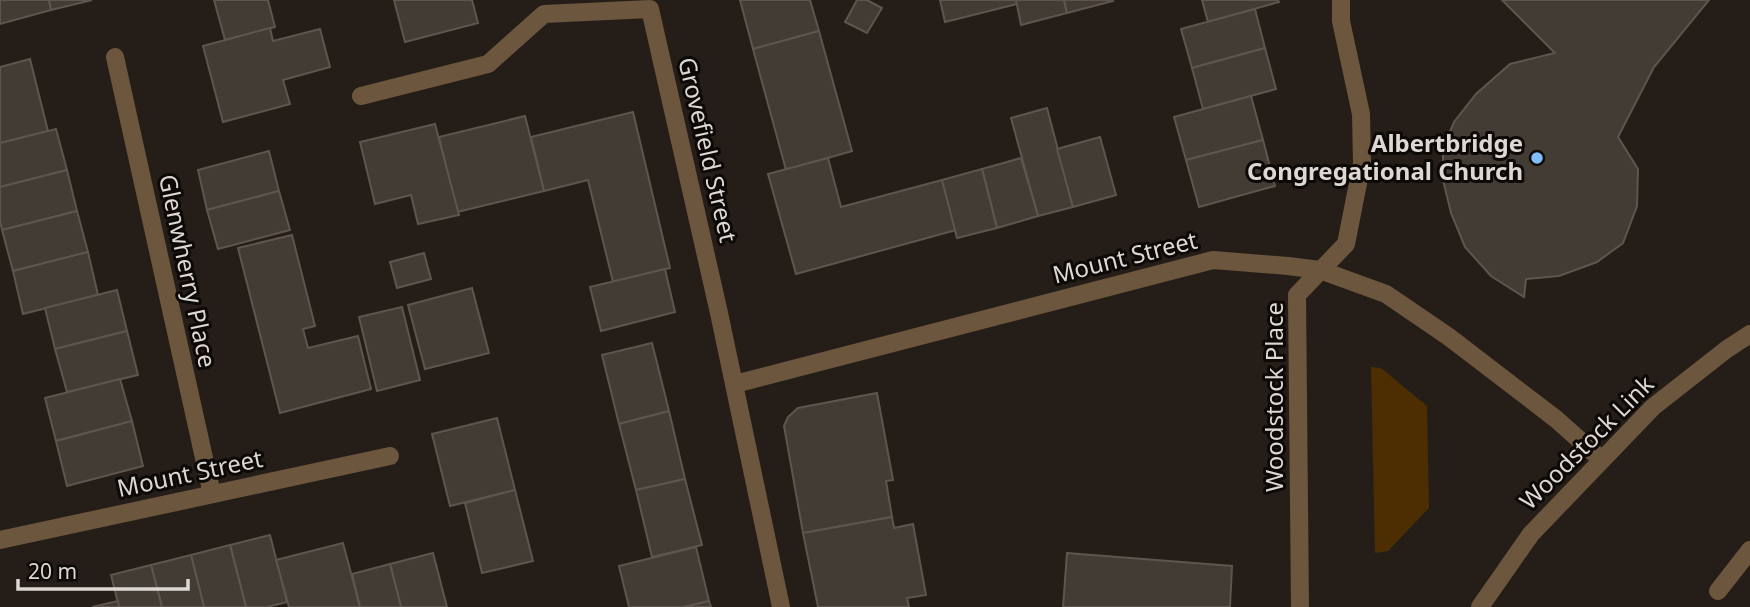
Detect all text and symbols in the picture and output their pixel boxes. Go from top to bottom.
street label: Grovefield Street [671,54,746,246]
place label: Albertbridge Congregational Church [1247,126,1523,187]
marker: Albertbridge Congregational Church [1529,150,1545,166]
street label: Glenwherry Place [152,171,225,370]
street label: Mount Street [1049,223,1201,290]
street label: Woodstock Place [1257,302,1290,492]
street label: Woodstock Link [1512,367,1660,516]
street label: Mount Street [114,441,266,504]
scale bar [18,548,187,592]
text: 20 m [28,557,77,585]

